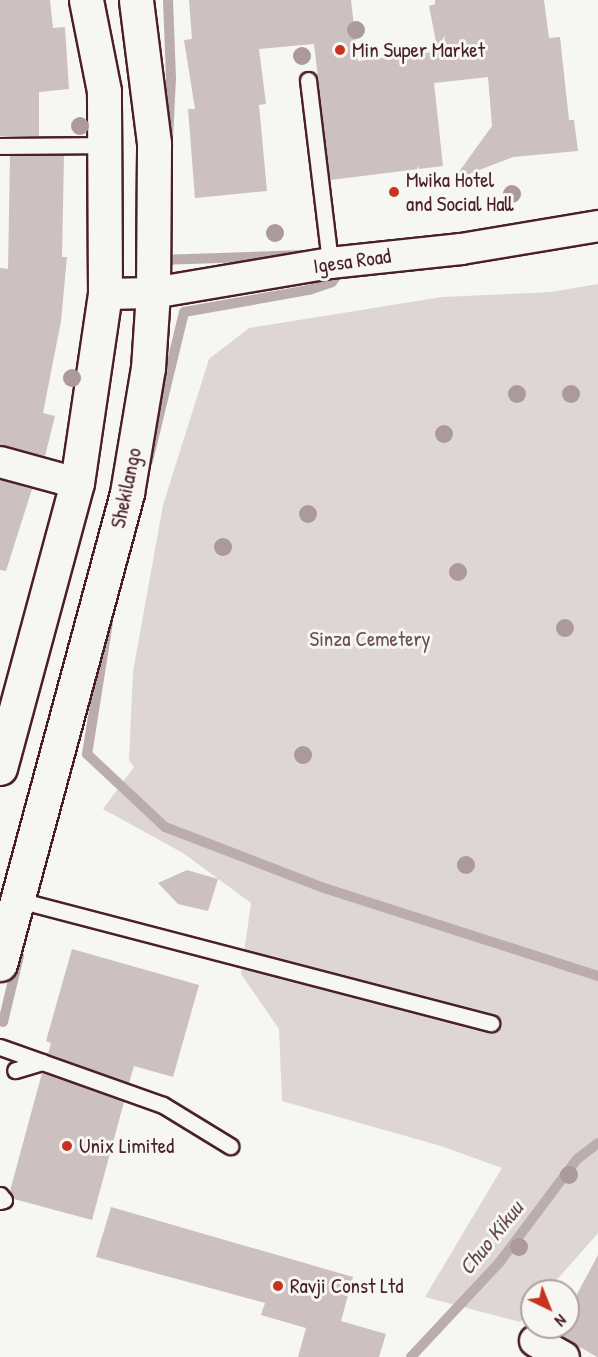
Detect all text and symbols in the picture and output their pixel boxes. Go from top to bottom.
place label: Min Super Market [352,37,485,63]
marker: Min Super Market [333,43,347,57]
place label: Mwika Hotel and Social Hall [406,167,513,217]
marker: Mwika Hotel and Social Hall [387,185,401,199]
street label: Igesa Road [312,243,392,279]
street label: Shekilango [105,446,147,530]
park label: Sinza Cemetery [310,626,430,652]
place label: Unix Limited [79,1133,174,1159]
marker: Unix Limited [60,1139,74,1153]
water label: Chuo Kikuu [453,1196,529,1280]
place label: Ravji Const Ltd [290,1273,403,1299]
marker: Ravji Const Ltd [271,1279,285,1293]
north arrow [520,1279,580,1339]
text: N [550,1310,572,1332]

